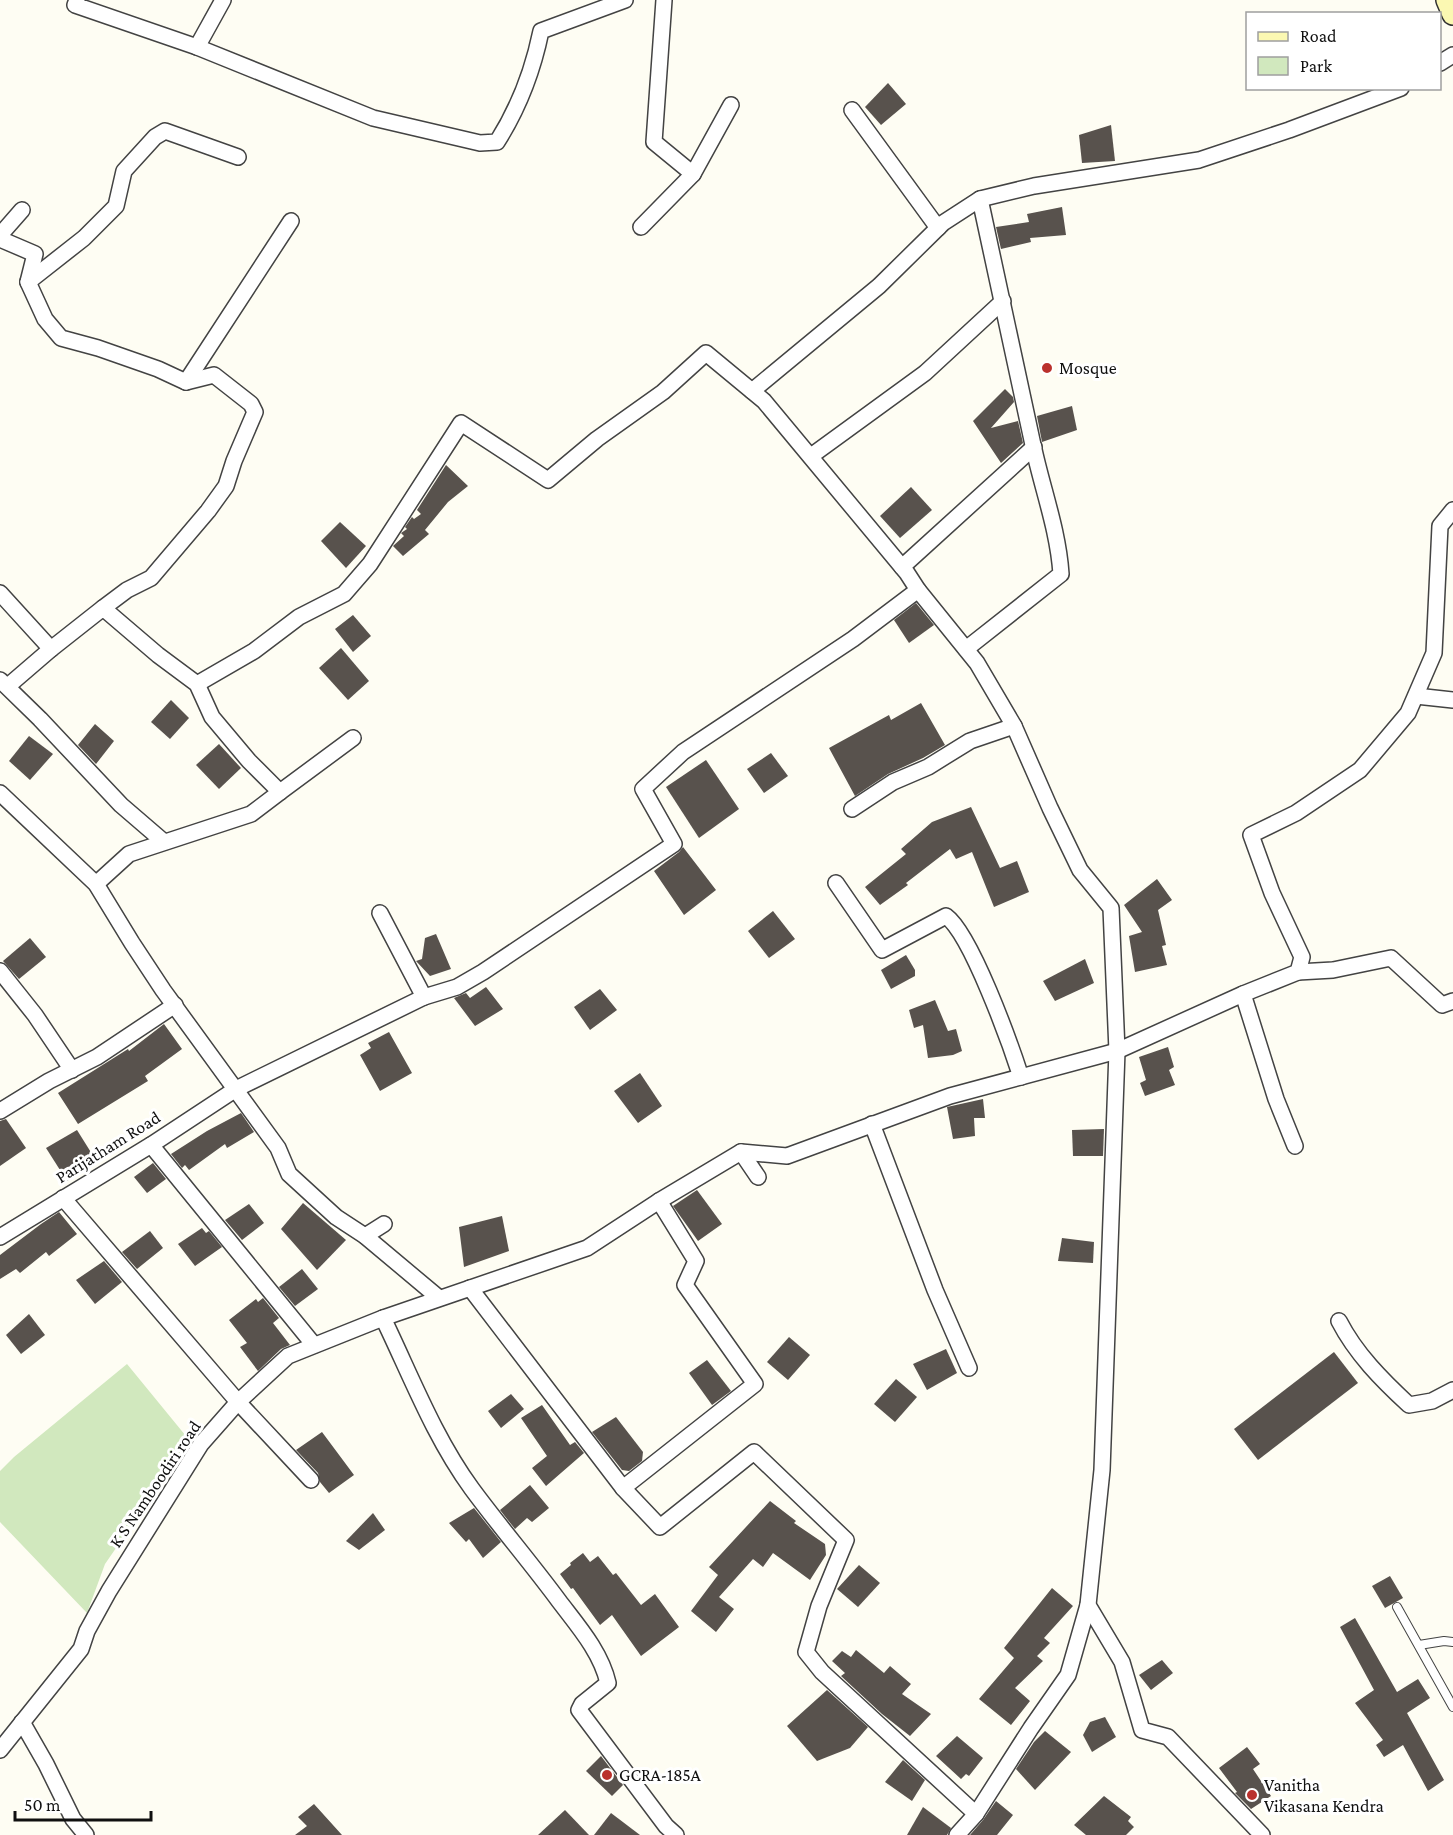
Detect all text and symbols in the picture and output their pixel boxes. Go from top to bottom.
legend [1246,12,1441,90]
text: Road [1300,26,1337,46]
text: Park [1300,56,1332,76]
place label: Mosque [1059,358,1117,378]
marker: Mosque [1040,361,1054,375]
street label: Parijatham Road [52,1107,165,1188]
street label: K S Namboodiri road [105,1416,205,1551]
place label: GCRA-185A [619,1765,702,1785]
marker: GCRA-185A [600,1768,614,1782]
place label: Vanitha Vikasana Kendra [1264,1775,1384,1816]
scale bar [15,1784,152,1822]
marker: Vanitha Vikasana Kendra [1245,1788,1259,1802]
text: 50 m [24,1795,61,1815]

